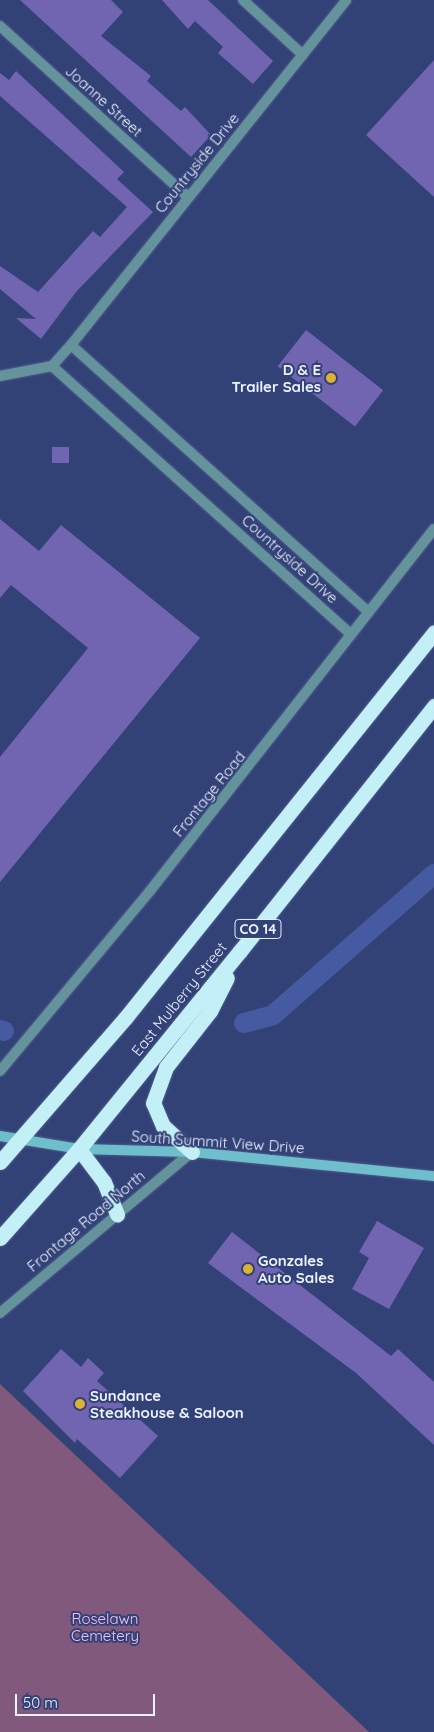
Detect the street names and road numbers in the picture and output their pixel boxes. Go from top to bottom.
street label: Joanne Street [62,62,146,140]
street label: Countryside Drive [151,109,243,217]
street label: Countryside Drive [238,511,342,607]
street label: Frontage Road [169,748,249,840]
road number: CO 14 [234,918,282,941]
street label: East Mulberry Street [128,939,230,1059]
street label: South Summit View Drive [131,1127,305,1157]
street label: Frontage Road North [24,1167,148,1275]

